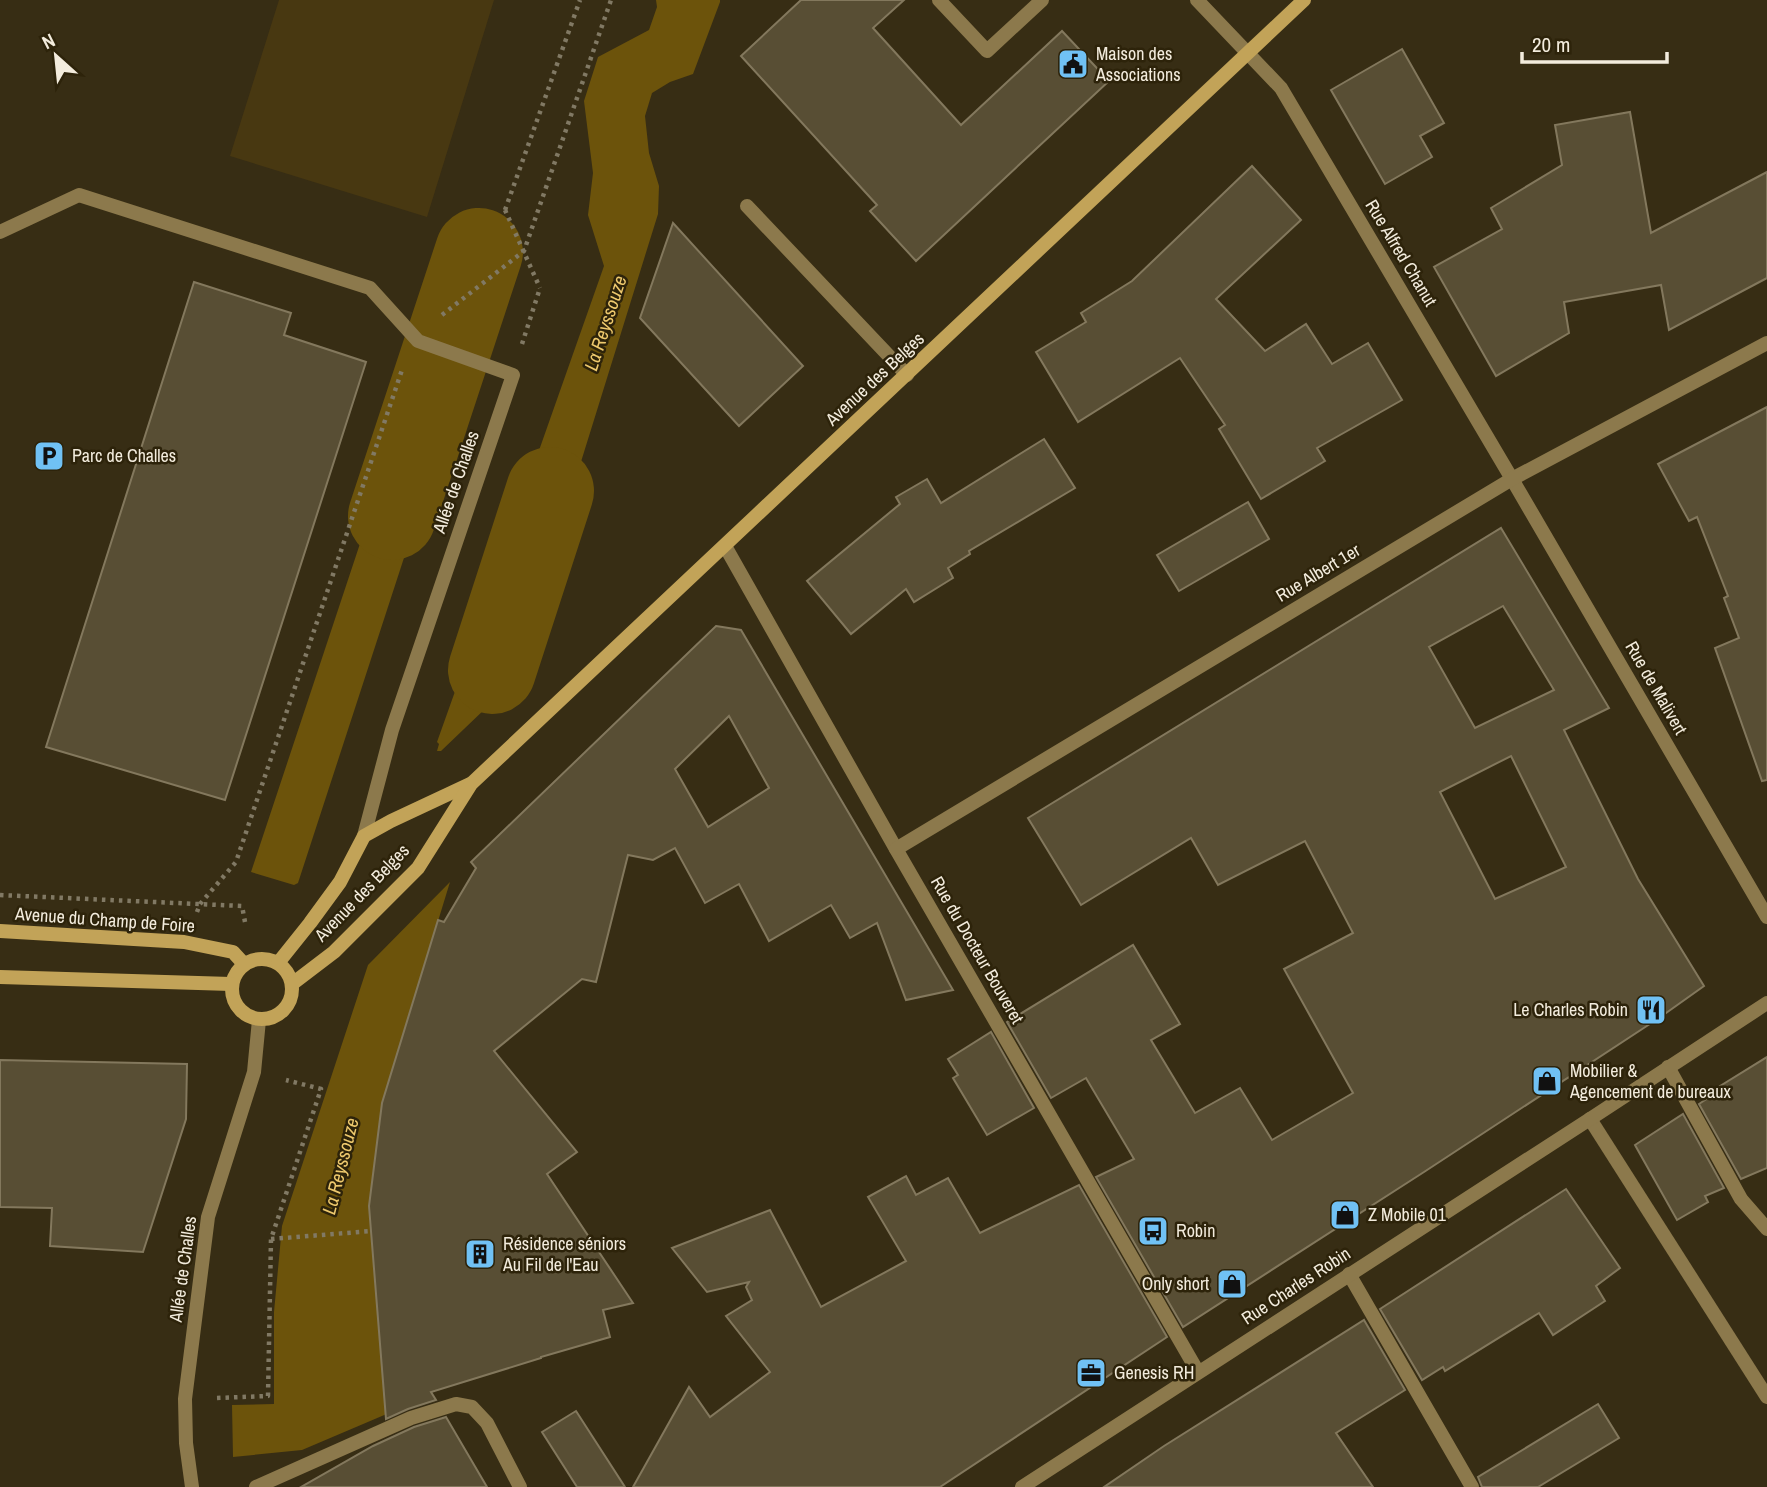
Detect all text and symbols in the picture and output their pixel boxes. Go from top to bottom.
north arrow [21,21,91,91]
scale bar [1522,21,1667,65]
text: N [37,27,59,55]
text: 20 m [1532,30,1570,59]
place label: Maison des Associations [1095,41,1181,87]
public building icon: Maison des Associations [1056,47,1090,81]
street label: Rue Alfred Chanut [1360,195,1443,311]
water label: La Reyssouze [577,272,633,374]
street label: Avenue des Belges [819,326,930,432]
street label: Allée de Challes [426,427,485,537]
parking icon: Parc de Challes [32,439,66,473]
place label: Parc de Challes [72,443,176,468]
street label: Rue Albert 1er [1271,538,1365,608]
street label: Rue de Malivert [1620,636,1693,739]
street label: Avenue des Belges [308,838,415,948]
street label: Rue du Docteur Bouveret [925,871,1030,1028]
street label: Avenue du Champ de Foire [13,901,196,938]
restaurant icon: Le Charles Robin [1634,993,1668,1027]
place label: Le Charles Robin [1513,997,1628,1022]
place label: Mobilier & Agencement de bureaux [1569,1058,1731,1104]
shop icon: Mobilier & Agencement de bureaux [1530,1064,1564,1098]
water label: La Reyssouze [315,1115,365,1217]
shop icon: Z Mobile 01 [1328,1198,1362,1232]
place label: Z Mobile 01 [1368,1202,1447,1227]
street label: Allée de Challes [163,1214,202,1324]
bus stop icon: Robin [1136,1214,1170,1248]
place label: Robin [1176,1218,1215,1243]
place label: Résidence séniors Au Fil de l'Eau [502,1231,626,1277]
building icon: Résidence séniors Au Fil de l'Eau [463,1237,497,1271]
street label: Rue Charles Robin [1236,1241,1355,1330]
shop icon: Only short [1215,1267,1249,1301]
place label: Only short [1142,1271,1209,1296]
office icon: Genesis RH [1074,1356,1108,1390]
place label: Genesis RH [1114,1360,1194,1385]

